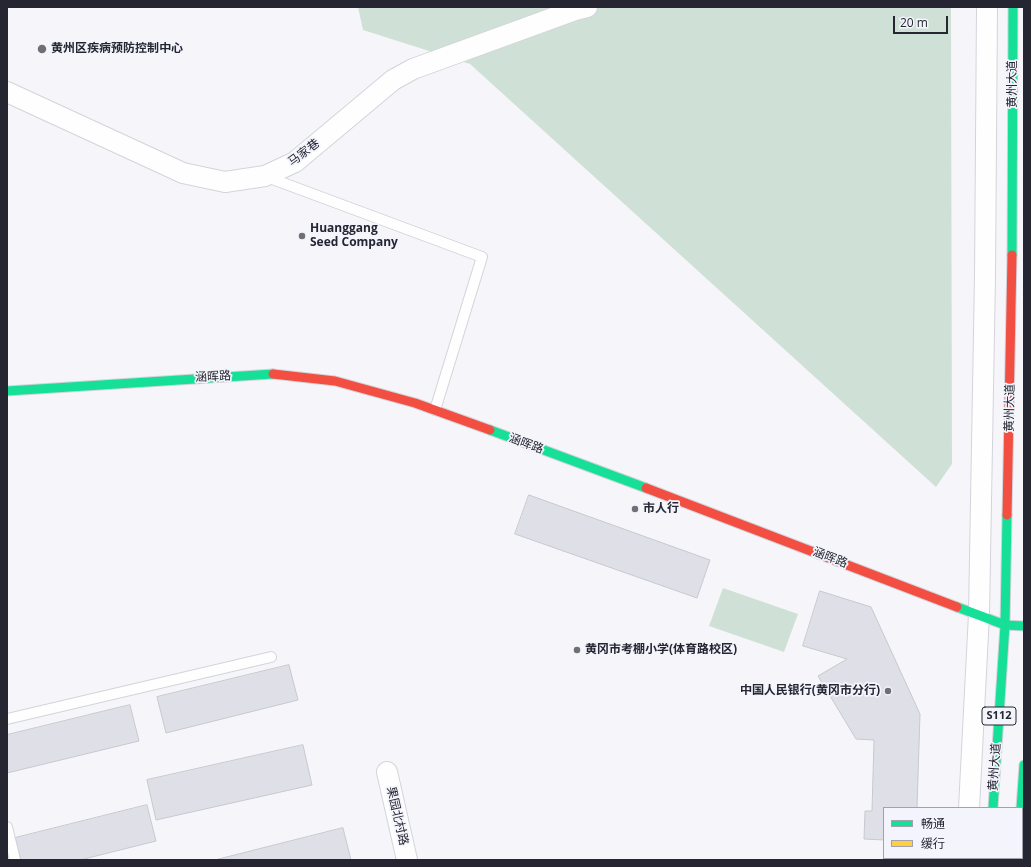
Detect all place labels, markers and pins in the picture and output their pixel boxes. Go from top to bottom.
place label: 黄州区疾病预防控制中心 [51,42,183,56]
marker: 黄州区疾病预防控制中心 [36,43,48,55]
place label: Huanggang Seed Company [310,222,398,250]
marker: Huanggang Seed Company [297,231,307,241]
place label: 市人行 [643,502,679,516]
marker: 市人行 [630,504,640,514]
place label: 黄冈市考棚小学(体育路校区) [585,643,737,657]
marker: 黄冈市考棚小学(体育路校区) [572,645,582,655]
place label: 中国人民银行(黄冈市分行) [740,684,880,698]
marker: 中国人民银行(黄冈市分行) [883,686,893,696]

